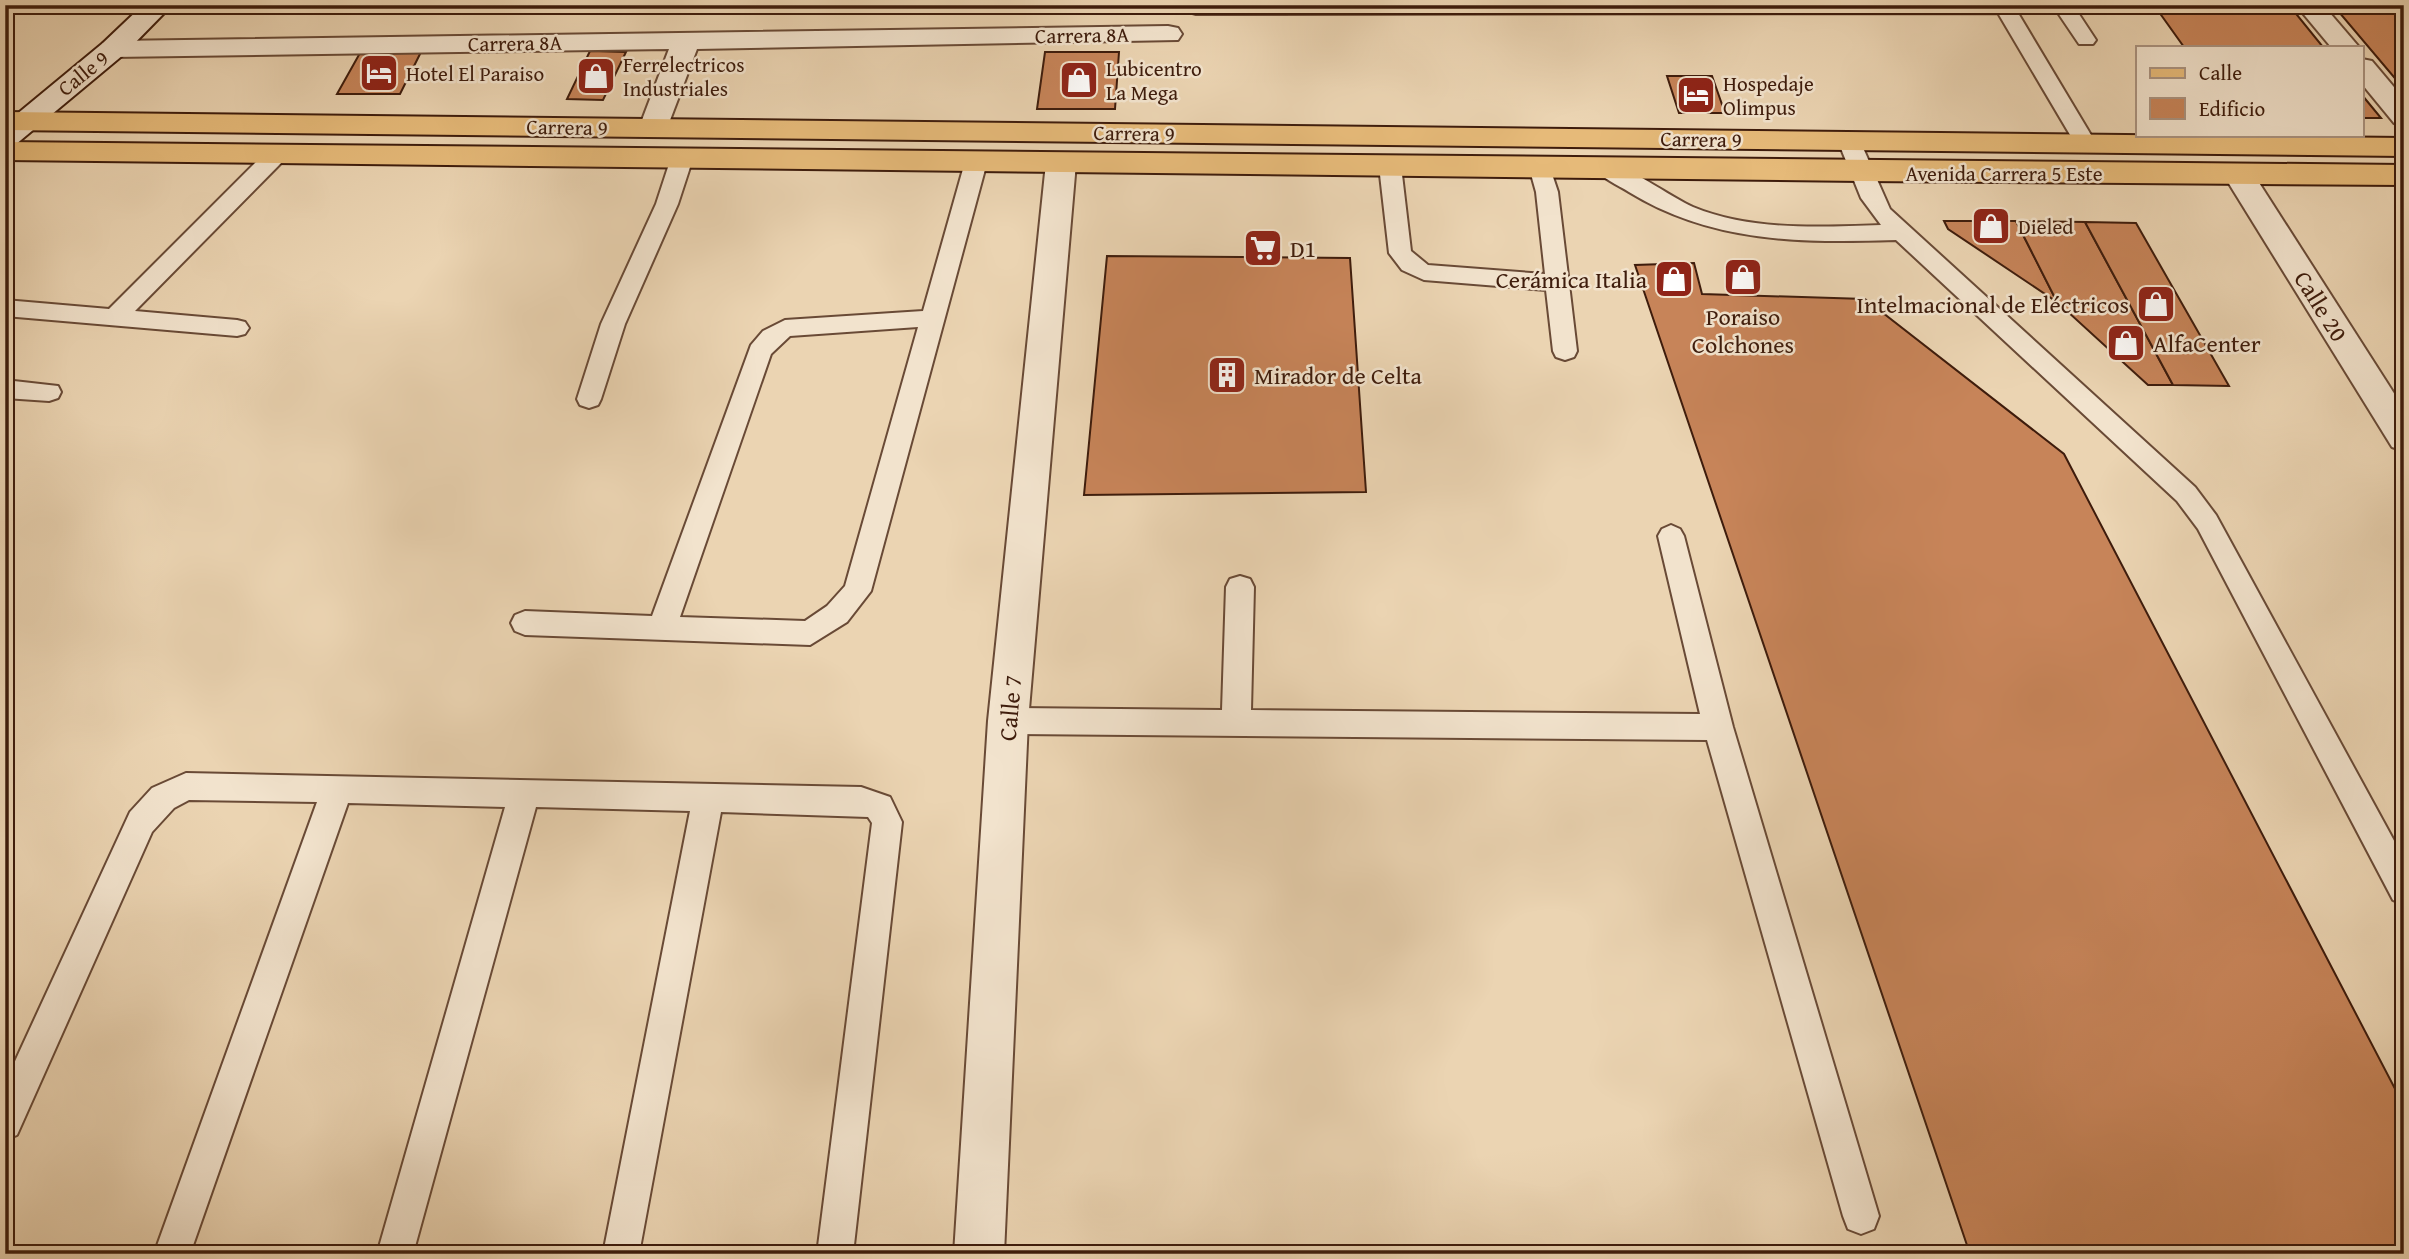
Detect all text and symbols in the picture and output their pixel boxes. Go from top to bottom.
street label: Carrera 8A [1035,19,1130,51]
street label: Carrera 8A [468,27,563,59]
street label: Calle 9 [51,43,115,103]
legend [2136,46,2364,136]
place label: Ferrelectricos Industriales [623,49,745,104]
hotel icon: Hotel El Paraiso [358,52,400,94]
place label: Lubicentro La Mega [1106,53,1202,108]
shop icon: Ferrelectricos Industriales [575,55,617,97]
text: Calle [2199,57,2242,88]
place label: Hotel El Paraiso [406,58,544,89]
shop icon: Lubicentro La Mega [1058,59,1100,101]
place label: Hospedaje Olimpus [1723,68,1814,123]
hotel icon: Hospedaje Olimpus [1675,74,1717,116]
text: Edificio [2199,93,2265,124]
street label: Carrera 9 [526,111,608,143]
street label: Carrera 9 [1093,117,1175,149]
street label: Carrera 9 [1660,123,1742,155]
street label: Avenida Carrera 5 Este [1905,158,2103,189]
shop icon: Dieled [1970,205,2012,247]
place label: Dieled [2018,211,2074,242]
supermarket icon: D1 [1242,227,1284,269]
place label: D1 [1290,231,1316,266]
shop icon: Poraiso Colchones [1722,256,1764,298]
shop icon: Cerámica Italia [1653,258,1695,300]
place label: Cerámica Italia [1496,262,1648,297]
street label: Calle 20 [2286,264,2356,348]
shop icon: Intelmacional de Eléctricos [2135,283,2177,325]
place label: Intelmacional de Eléctricos [1857,287,2129,322]
place label: Poraiso Colchones [1692,299,1794,362]
shop icon: AlfaCenter [2105,322,2147,364]
place label: AlfaCenter [2153,326,2261,361]
building icon: Mirador de Celta [1206,354,1248,396]
place label: Mirador de Celta [1254,358,1423,393]
street label: Calle 7 [990,674,1030,742]

